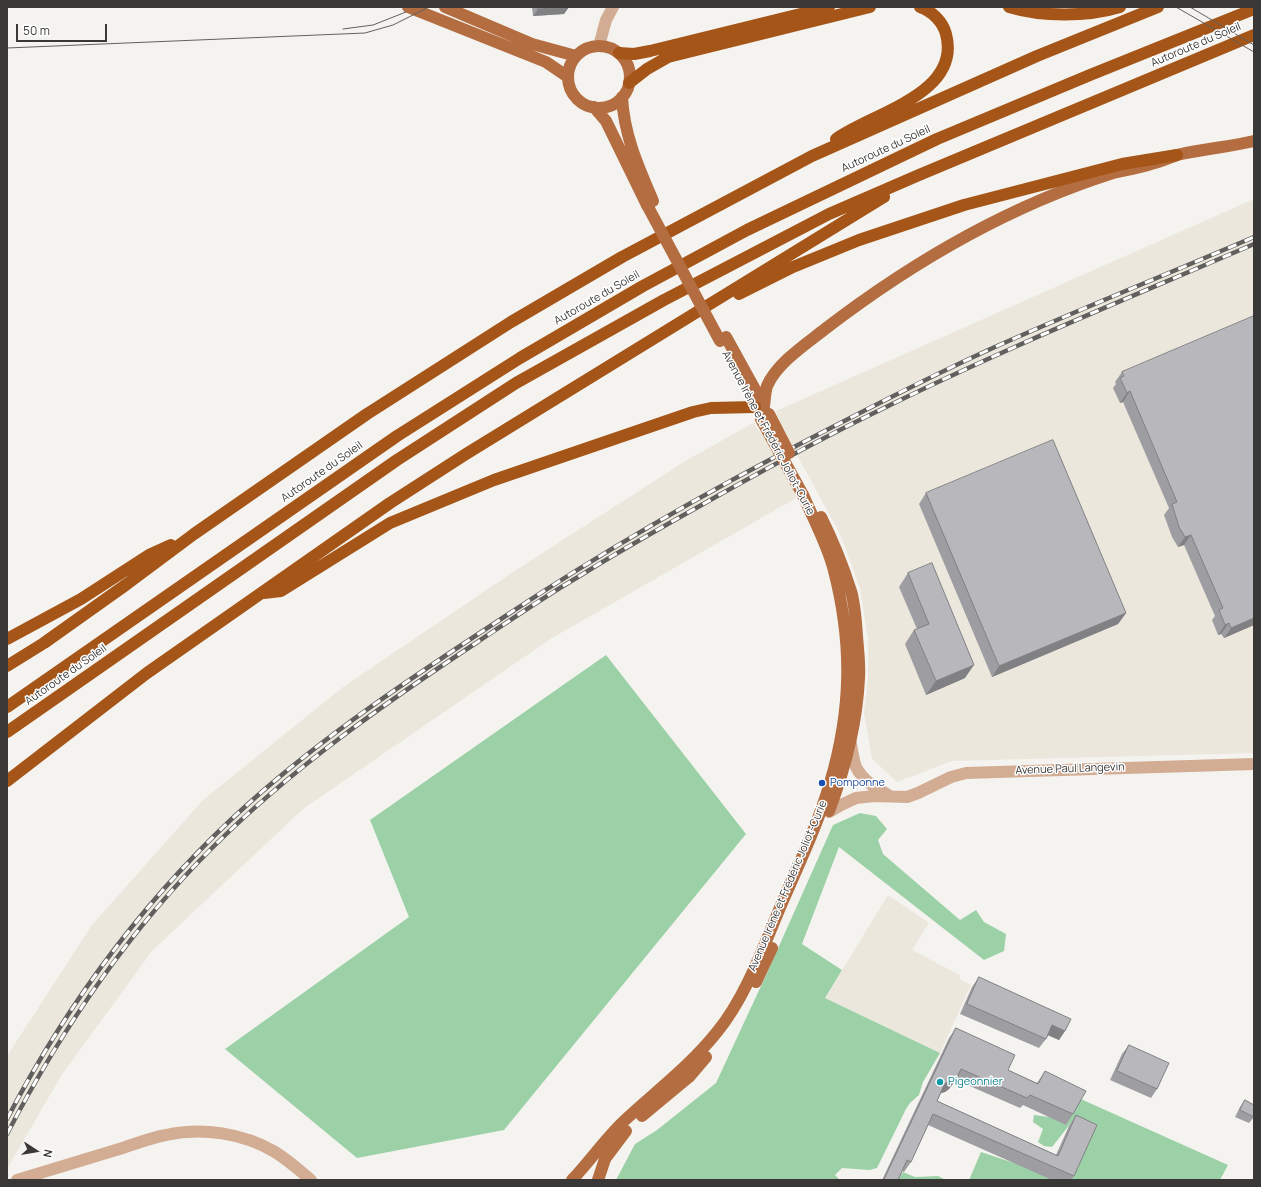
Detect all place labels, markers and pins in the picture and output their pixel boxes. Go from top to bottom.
place label: Pomponne [830,776,885,790]
marker: Pomponne [817,778,827,788]
place label: Pigeonnier [948,1075,1003,1089]
marker: Pigeonnier [935,1077,945,1087]

